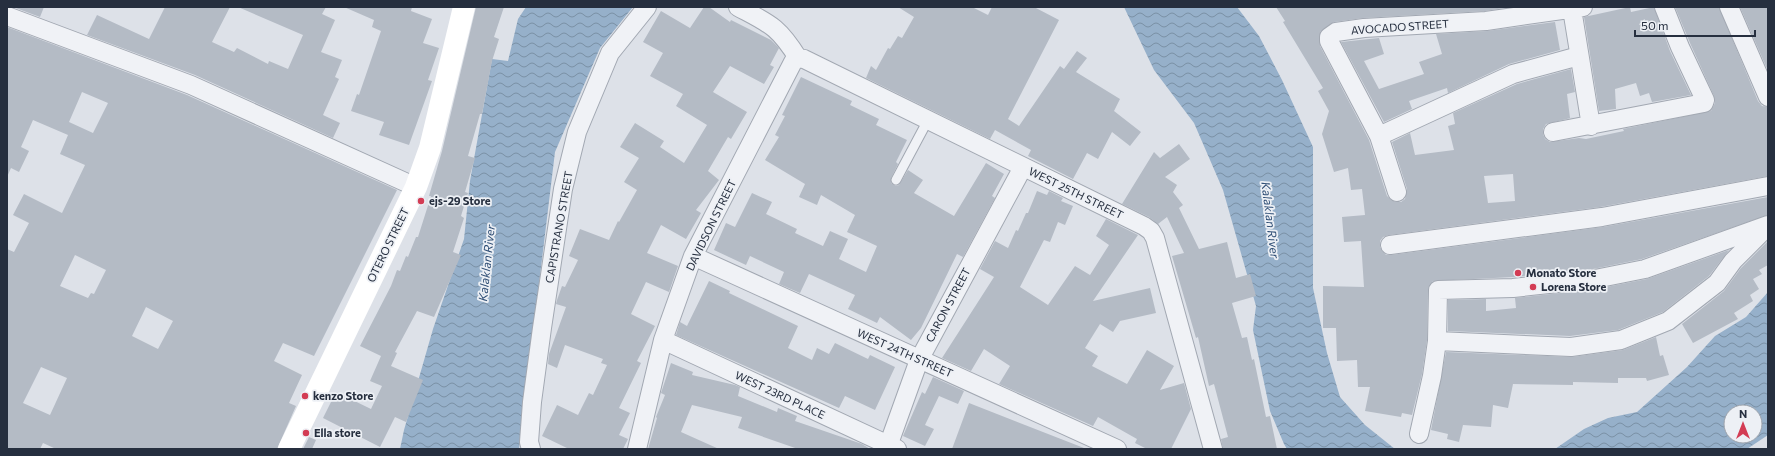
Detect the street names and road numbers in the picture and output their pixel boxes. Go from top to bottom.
street label: AVOCADO STREET [1350,17,1449,36]
street label: WEST 25TH STREET [1027,164,1126,221]
street label: CAPISTRANO STREET [542,170,575,284]
street label: DAVIDSON STREET [683,177,738,273]
street label: OTERO STREET [364,205,411,284]
street label: CARON STREET [922,265,973,344]
street label: WEST 24TH STREET [855,326,955,380]
street label: WEST 23RD PLACE [733,368,827,421]

